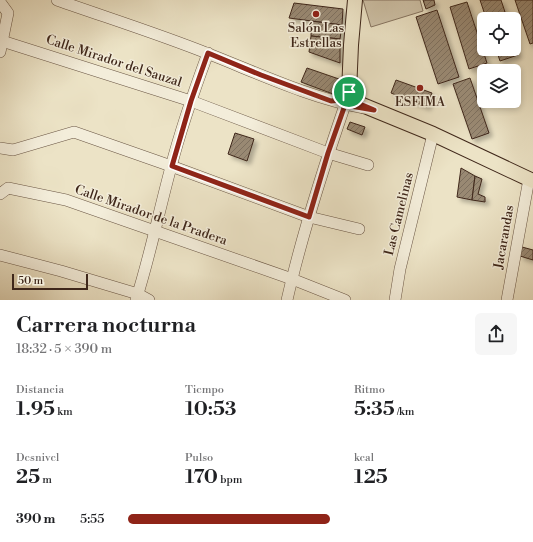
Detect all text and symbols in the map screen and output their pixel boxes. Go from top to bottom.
marker: Salón Las Estrellas [311,9,321,19]
map controls [477,12,521,108]
button: locate [477,12,521,56]
place label: Salón Las Estrellas [288,20,345,51]
street label: Calle Mirador del Sauzal [44,31,184,91]
button: layers [477,64,521,108]
pin [332,75,366,109]
icon: arrive [338,81,360,103]
marker: ESFIMA [415,83,425,93]
place label: ESFIMA [395,94,446,110]
street label: Las Camelinas [381,170,417,257]
street label: Calle Mirador de la Pradera [73,181,230,249]
street label: Jacarandas [490,203,518,271]
scale bar [12,272,88,291]
text: 50 m [18,274,43,288]
text: Carrera nocturna [16,312,196,339]
button: share [475,313,517,355]
text: 18:32 · 5 × 390 m [16,341,112,357]
text: Distancia [16,383,64,397]
text: Tiempo [185,383,224,397]
text: Ritmo [354,383,385,397]
text: 1.95 [16,397,55,422]
text: 10:53 [185,397,237,422]
text: 5:35 [354,397,395,422]
text: km [55,405,73,419]
text: /km [395,405,414,419]
text: Desnivel [16,451,59,465]
text: Pulso [185,451,213,465]
text: kcal [354,451,374,465]
text: 25 [16,465,40,490]
text: 170 [185,465,218,490]
text: 125 [354,465,388,490]
text: m [40,473,52,487]
text: bpm [218,473,242,487]
text: 390 m [16,511,55,527]
text: 5:55 [80,511,104,527]

